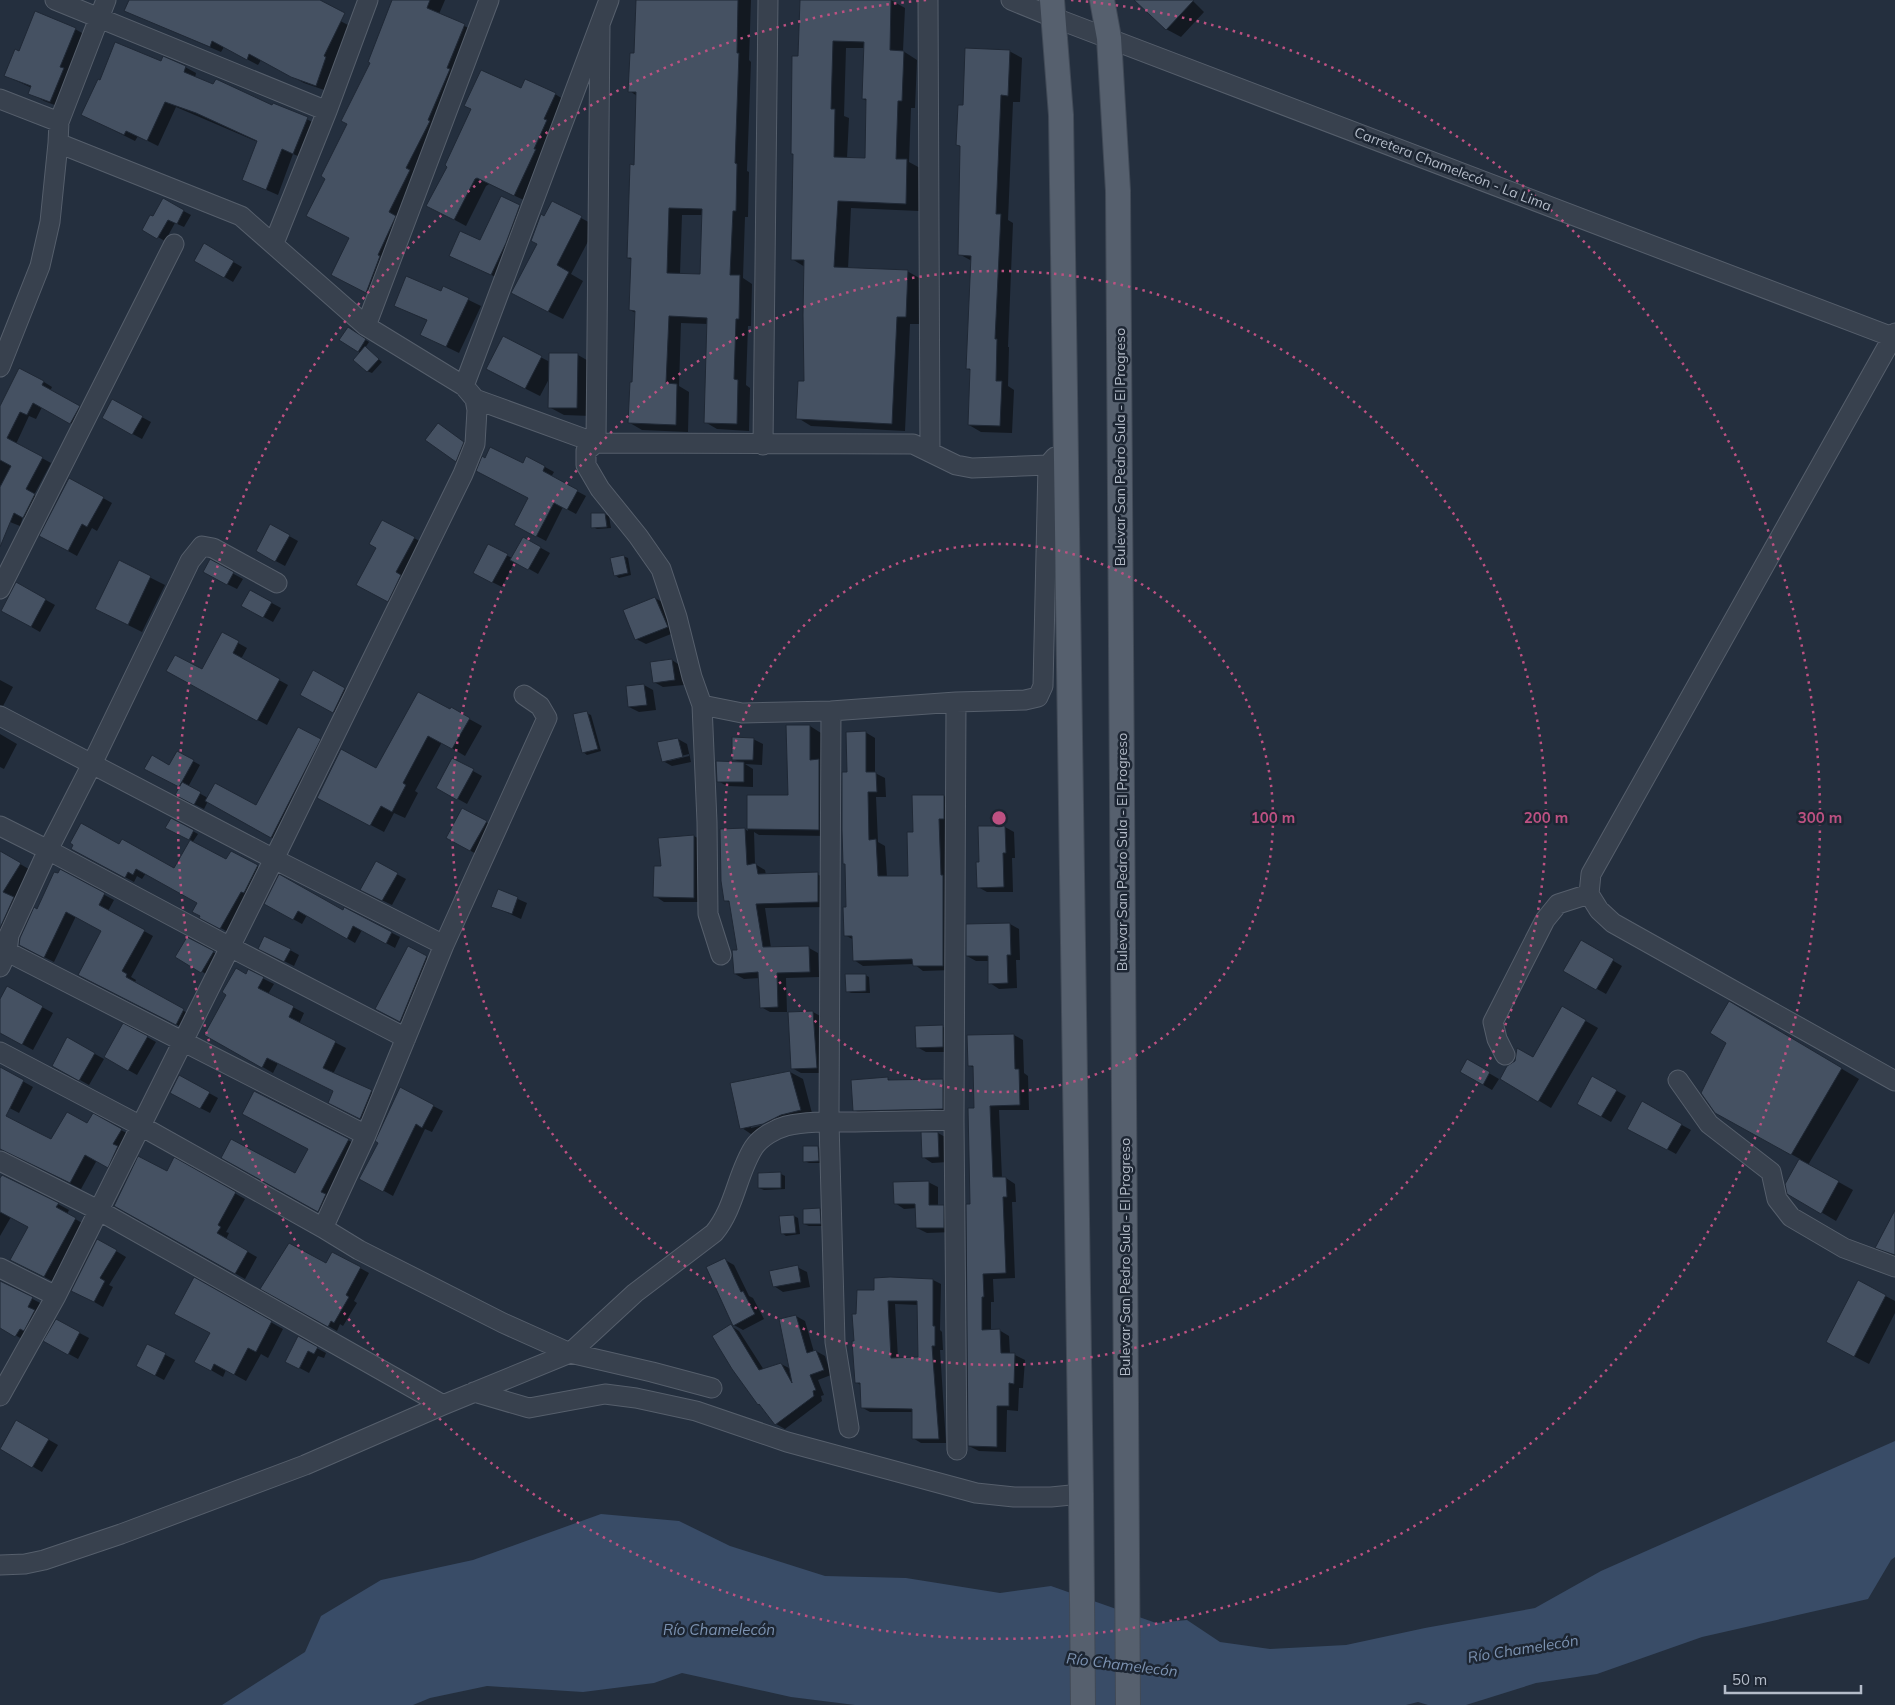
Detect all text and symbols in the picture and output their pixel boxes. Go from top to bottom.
street label: Carretera Chamelecón - La Lima [1352,123,1554,215]
street label: Bulevar San Pedro Sula - El Progreso [1111,328,1129,566]
street label: Bulevar San Pedro Sula - El Progreso [1113,733,1131,971]
text: 100 m [1251,808,1295,827]
text: 200 m [1524,808,1568,827]
text: 300 m [1798,808,1842,827]
centre of rings [990,809,1008,827]
street label: Bulevar San Pedro Sula - El Progreso [1116,1138,1134,1376]
water label: Río Chamelecón [663,1620,775,1639]
water label: Río Chamelecón [1466,1630,1580,1667]
water label: Río Chamelecón [1065,1648,1179,1681]
scale bar [1725,1662,1861,1694]
text: 50 m [1732,1670,1767,1689]

